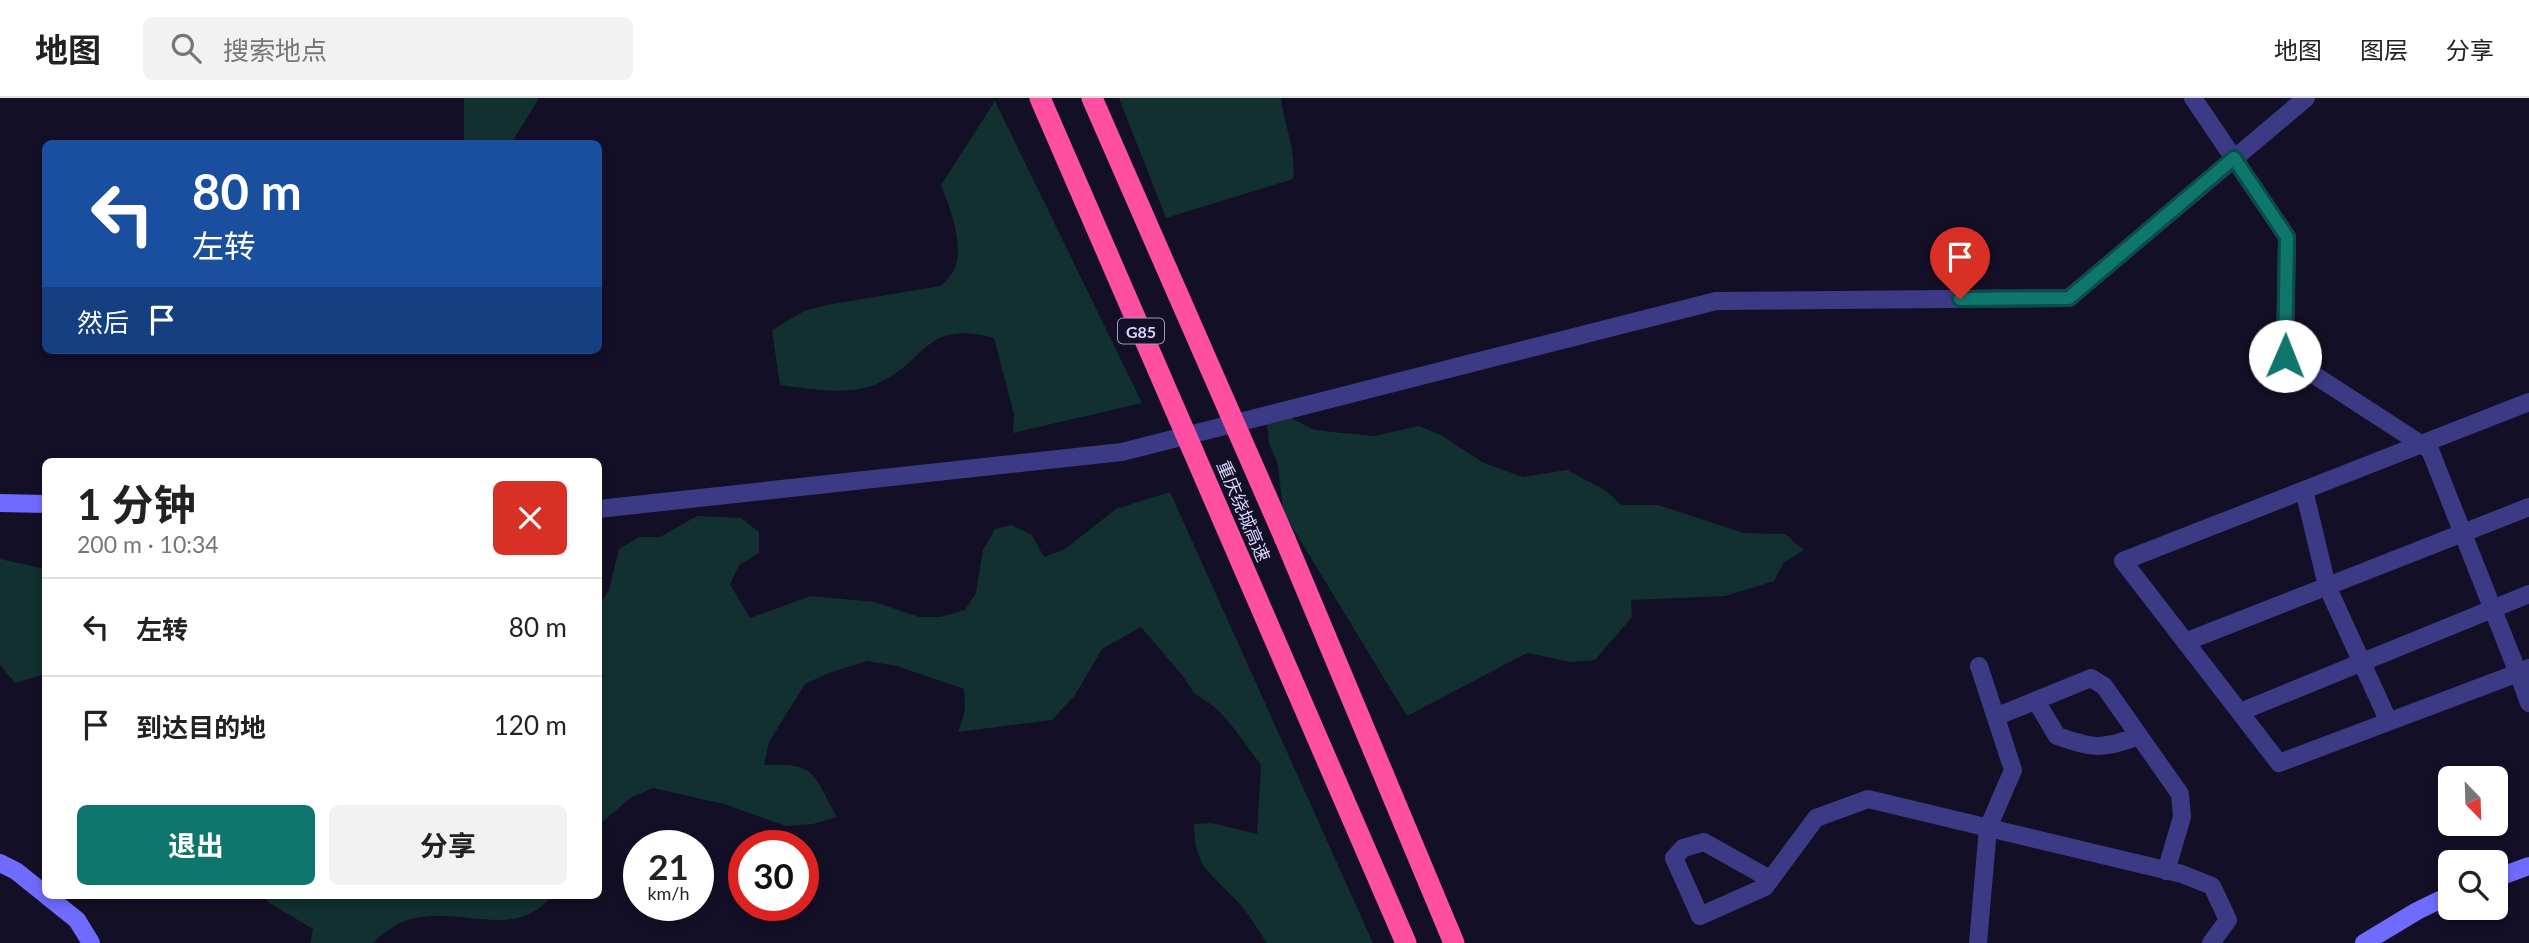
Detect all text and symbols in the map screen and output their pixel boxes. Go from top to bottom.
search box [143,17,633,80]
text: 地图 [35,29,101,69]
icon: search [167,29,205,67]
text: 搜索地点 [223,34,327,66]
text: 地图 [2274,35,2322,64]
text: 图层 [2360,35,2408,64]
text: 分享 [2446,35,2494,64]
text: 80 m [192,162,302,220]
icon: left [77,168,168,259]
text: 左转 [192,226,256,265]
pin [1930,227,1990,299]
icon: arrive [1941,238,1979,276]
icon: arrive [143,301,181,339]
text: 然后 [77,306,129,338]
road number: G85 [1118,318,1164,344]
position arrow [2248,319,2322,393]
street label: 重庆绕城高速 [1213,457,1275,565]
text: 1 分钟 [77,479,196,529]
button: close [493,481,567,555]
text: 200 m · 10:34 [77,530,219,558]
icon: left [77,608,115,646]
text: 80 m [509,611,567,643]
text: 左转 [136,613,188,645]
icon: arrive [77,706,115,744]
text: 120 m [494,709,567,741]
text: 到达目的地 [136,711,266,743]
north arrow [2438,766,2508,836]
map controls [2438,766,2508,920]
button: 退出 [77,805,315,885]
button: 分享 [329,805,567,885]
speed limit sign: 30 [728,830,819,921]
text: 21 [648,845,689,887]
button: search [2438,850,2508,920]
text: km/h [647,882,690,904]

